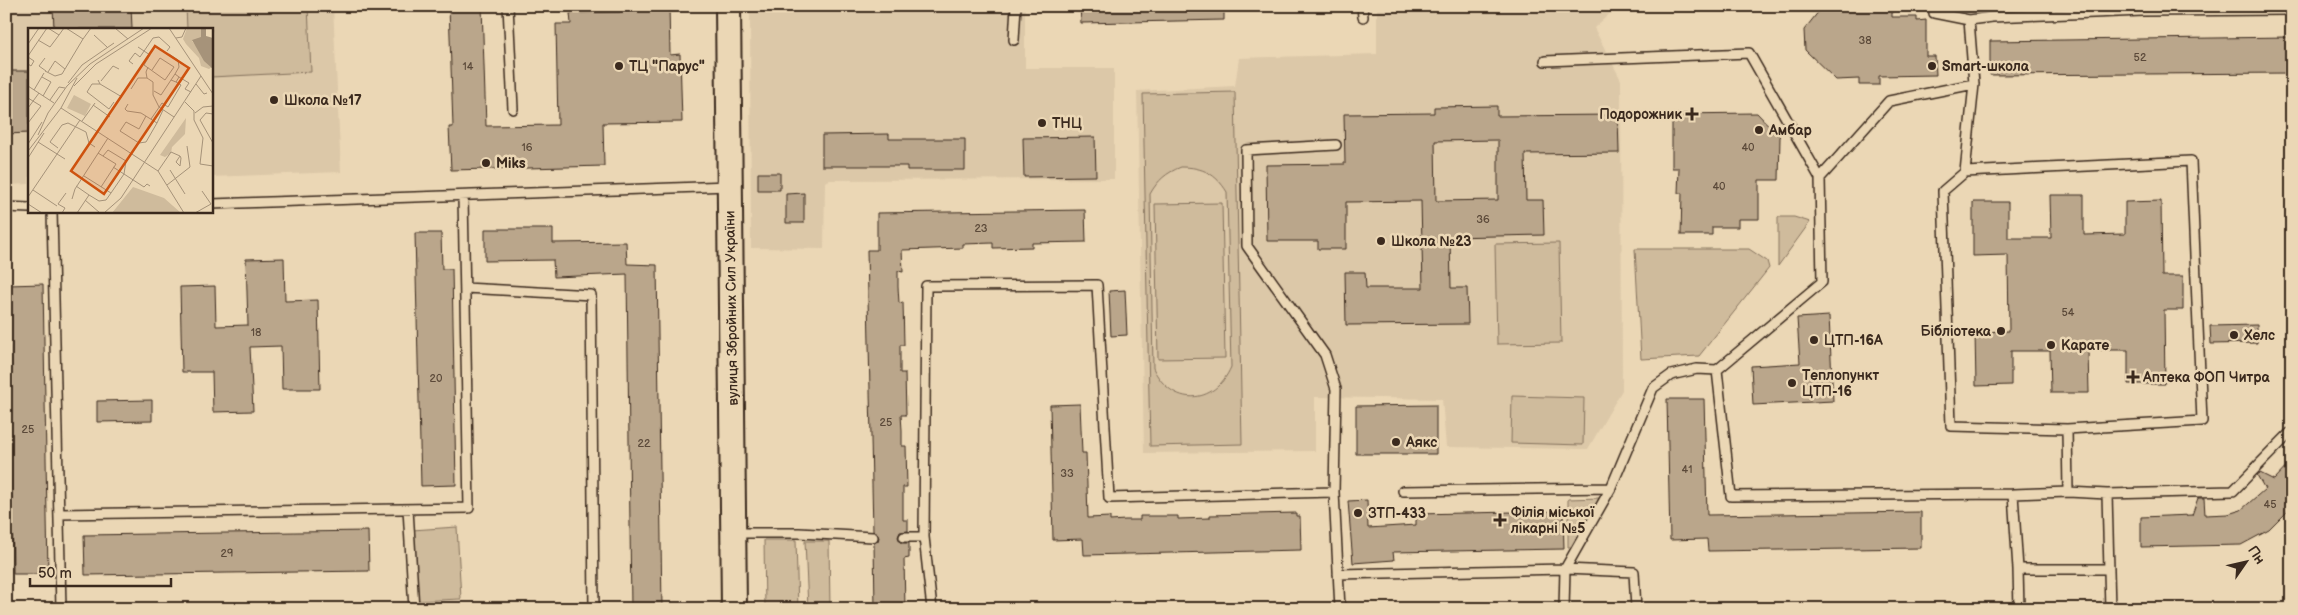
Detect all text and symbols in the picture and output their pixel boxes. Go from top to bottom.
inset map [28,28,212,212]
house number: 38 [1858,34,1872,47]
house number: 52 [2134,51,2147,64]
place label: ТЦ "Парус" [629,58,705,75]
place label: Smart-школа [1942,58,2030,75]
house number: 14 [463,60,474,73]
marker: ТЦ "Парус" [613,60,625,72]
marker: Smart-школа [1926,60,1938,72]
place label: Школа №17 [284,92,362,109]
marker: Школа №17 [268,94,280,106]
place label: Подорожник [1599,106,1682,123]
marker: Подорожник [1686,108,1698,120]
place label: ТНЦ [1052,115,1082,132]
marker: ТНЦ [1036,117,1048,129]
place label: Амбар [1768,122,1812,139]
marker: Амбар [1753,124,1765,136]
house number: 16 [522,141,533,154]
house number: 40 [1741,141,1755,154]
place label: Miks [496,155,526,172]
marker: Miks [480,157,492,169]
house number: 40 [1712,180,1726,193]
street label: вулиця Збройних Сил України [721,210,742,406]
house number: 36 [1476,213,1490,226]
house number: 23 [974,222,988,235]
place label: Школа №23 [1391,233,1471,250]
marker: Школа №23 [1375,235,1387,247]
house number: 54 [2061,306,2075,319]
place label: Бібліотека [1921,323,1992,340]
marker: Бібліотека [1995,325,2007,337]
house number: 18 [251,326,261,339]
place label: Хелс [2243,327,2275,344]
marker: Хелс [2228,329,2240,341]
place label: ЦТП-16А [1824,332,1883,349]
marker: ЦТП-16А [1808,334,1820,346]
place label: Карате [2061,337,2110,354]
marker: Карате [2045,339,2057,351]
place label: Теплопункт ЦТП-16 [1802,367,1879,400]
place label: Аптека ФОП Читра [2142,369,2270,386]
marker: Аптека ФОП Читра [2127,371,2139,383]
house number: 20 [430,372,443,385]
marker: Теплопункт ЦТП-16 [1786,377,1798,389]
house number: 25 [880,416,892,429]
house number: 25 [22,423,34,436]
place label: Аякс [1405,434,1437,451]
marker: Аякс [1390,436,1402,448]
house number: 22 [638,437,651,450]
house number: 41 [1682,463,1692,476]
house number: 33 [1060,467,1074,480]
house number: 45 [2263,498,2277,511]
place label: Філія міської лікарні №5 [1510,504,1595,537]
place label: ЗТП-433 [1368,505,1426,522]
marker: ЗТП-433 [1352,507,1364,519]
marker: Філія міської лікарні №5 [1493,513,1507,527]
north arrow [2220,538,2270,588]
text: Пн [2244,543,2269,568]
house number: 29 [221,547,233,560]
scale bar [30,555,171,587]
text: 50 m [38,564,72,583]

